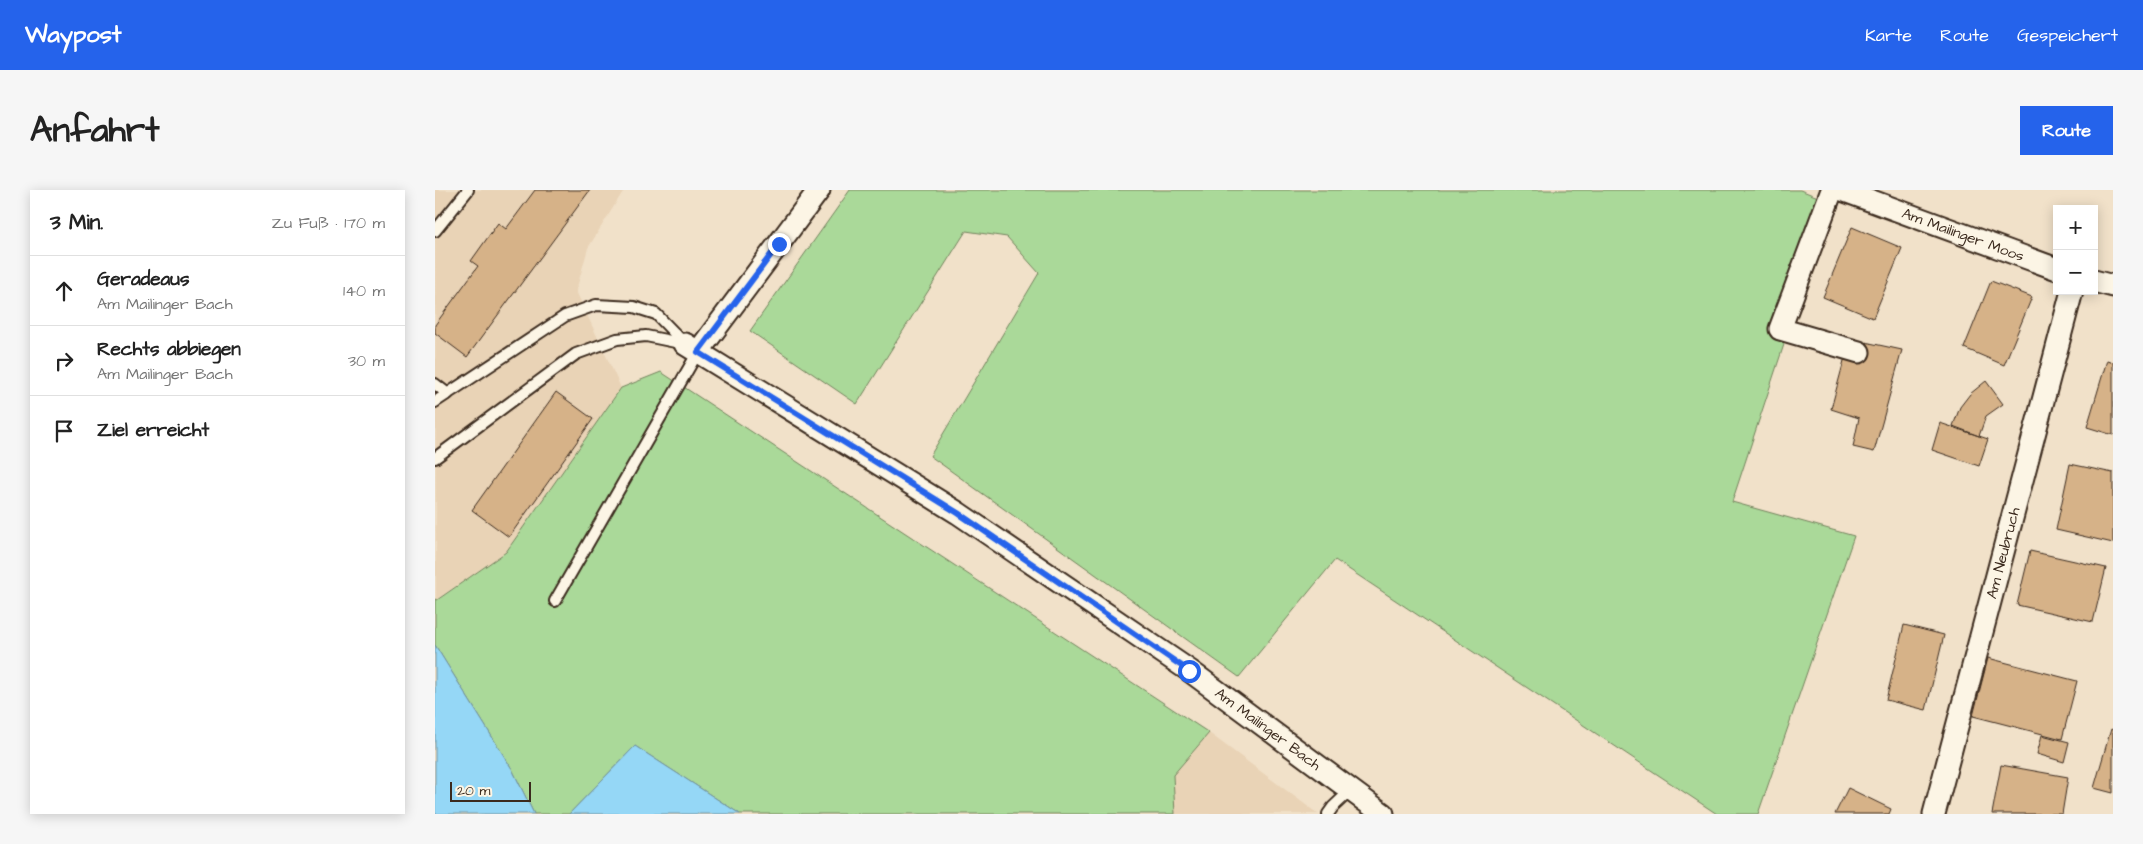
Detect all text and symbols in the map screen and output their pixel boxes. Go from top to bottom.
text: Waypost [25,18,122,52]
text: Karte [1865,23,1912,48]
text: Route [1940,23,1989,48]
text: Gespeichert [2017,23,2118,48]
text: Anfahrt [30,106,159,155]
button: Route [2020,106,2113,155]
street label: Am Mailinger Moos [1899,202,2028,267]
map controls [2053,205,2098,295]
button: + [2053,205,2098,250]
text: 3 Min. [50,208,103,237]
text: Zu Fuß · 170 m [271,212,385,234]
route end [768,233,791,256]
button: − [2053,250,2098,295]
text: Geradeaus [97,266,189,293]
icon: ahead [50,277,78,305]
text: 140 m [343,280,385,302]
text: Am Mailinger Bach [97,293,233,315]
text: Rechts abbiegen [97,336,241,363]
icon: right [50,347,78,375]
text: 30 m [348,350,385,372]
text: Am Mailinger Bach [97,363,233,385]
icon: arrive [50,417,78,445]
text: Ziel erreicht [97,417,209,444]
street label: Am Neubruch [1981,504,2025,601]
route start [1178,660,1201,683]
street label: Am Mailinger Bach [1211,683,1326,776]
scale bar [450,779,531,802]
text: 20 m [457,781,490,801]

